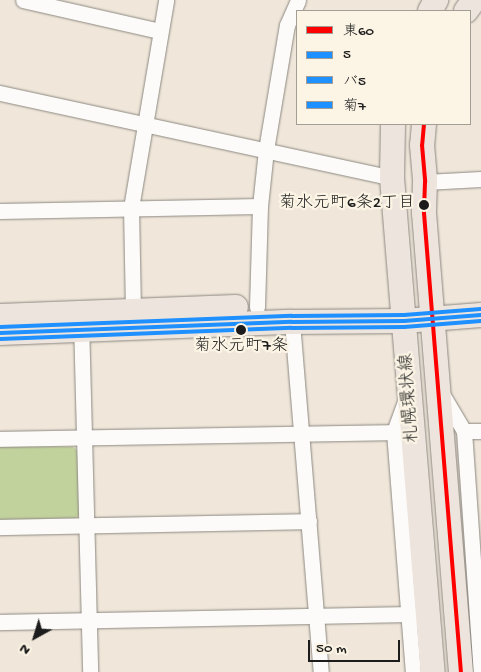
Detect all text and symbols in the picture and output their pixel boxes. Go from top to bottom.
legend [296,10,471,125]
text: 東60 [343,23,374,41]
text: 5 [343,46,351,64]
text: バ5 [343,73,366,91]
text: 菊7 [343,98,366,116]
place label: 菊水元町6条2丁目 [279,195,415,215]
marker: 菊水元町6条2丁目 [419,200,429,210]
marker: 菊水元町7条 [236,325,246,335]
place label: 菊水元町7条 [194,338,288,358]
street label: 札幌環状線 [397,352,425,444]
north arrow [10,612,60,662]
scale bar [311,630,404,662]
text: N [16,640,34,659]
text: 50 m [316,640,347,658]

